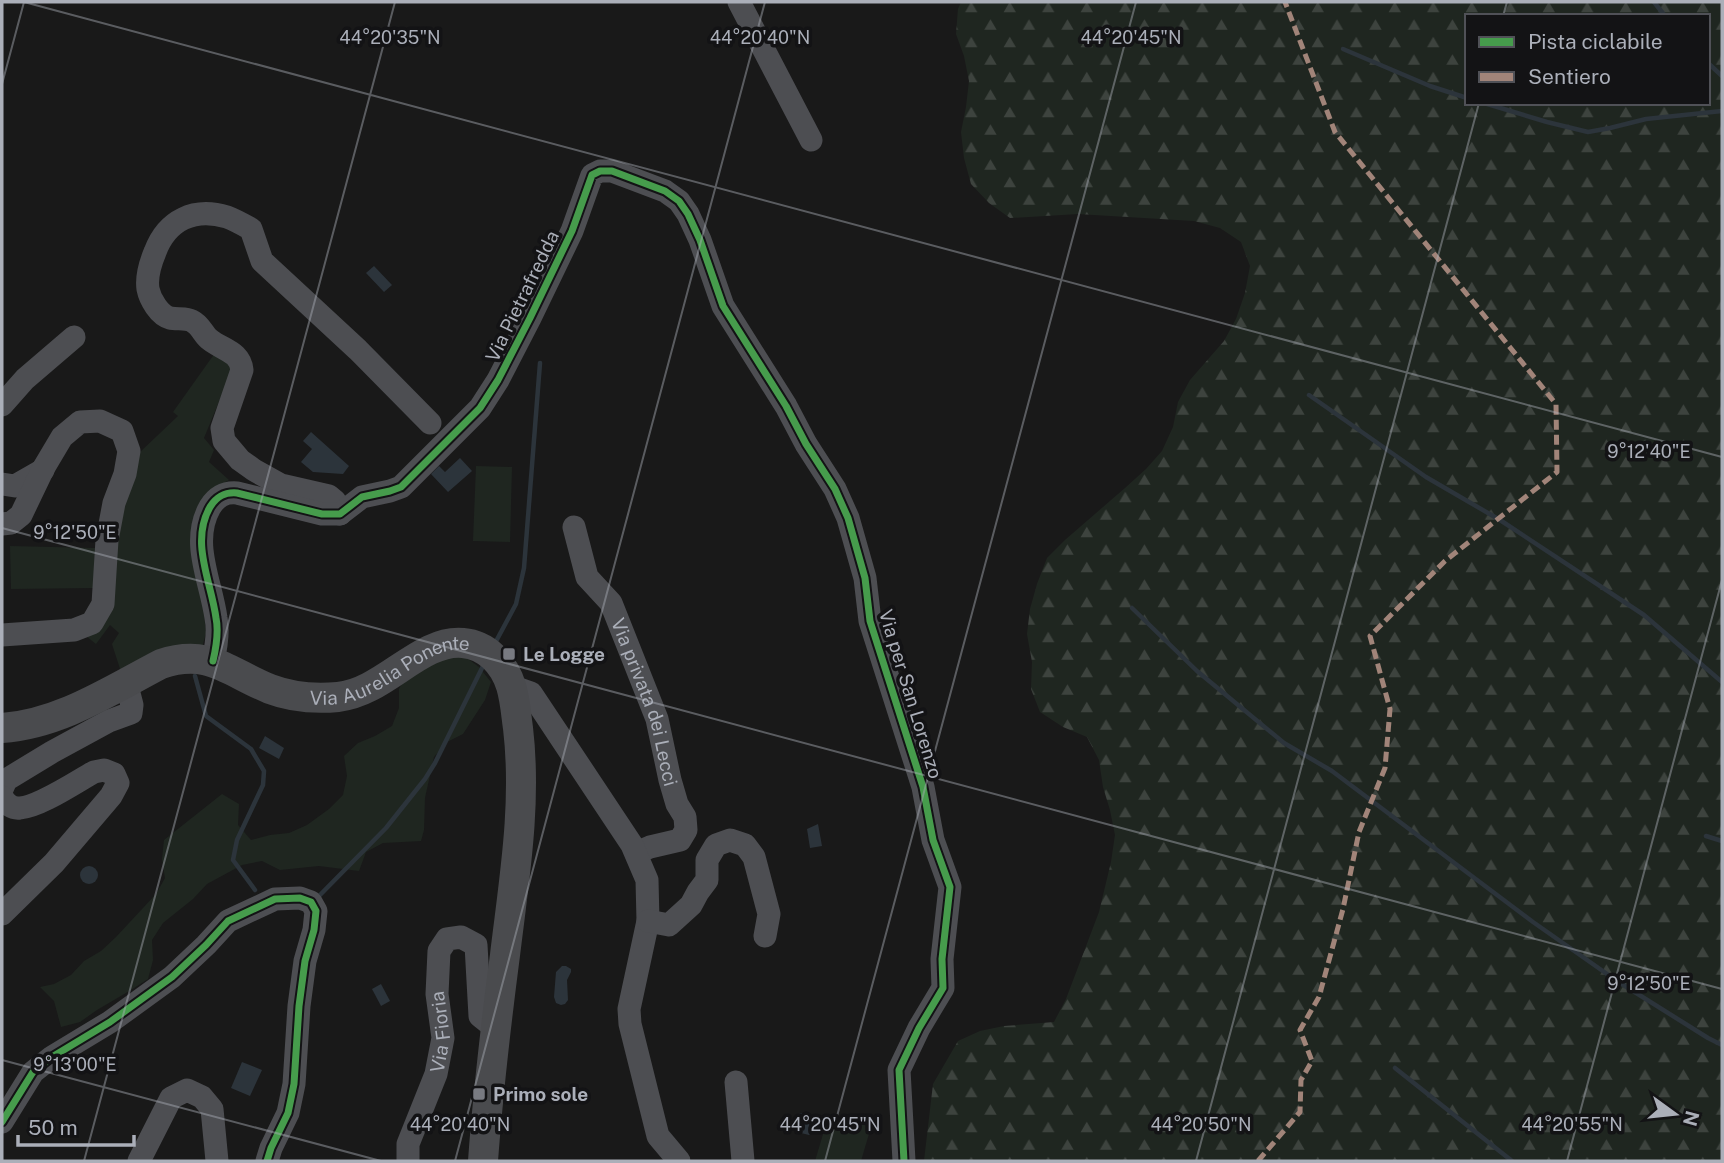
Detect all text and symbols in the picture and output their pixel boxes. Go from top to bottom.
legend [1465,14,1710,105]
text: 44°20'35"N [339,27,441,48]
text: 44°20'40"N [710,27,810,48]
text: 44°20'45"N [1080,27,1182,48]
text: Pista ciclabile [1528,29,1663,54]
text: Sentiero [1528,64,1611,89]
street label: Via Pietrafredda [481,227,563,365]
text: 9°12'40"E [1607,441,1691,462]
text: 9°12'50"E [33,522,117,543]
street label: Via per San Lorenzo [875,607,947,781]
street label: Via privata dei Lecci [607,615,682,789]
street label: Via Aurelia Ponente [309,632,471,709]
place label: Le Logge [523,643,605,665]
marker: Le Logge [501,646,517,662]
text: 9°12'50"E [1607,973,1691,994]
street label: Via Fioria [426,990,454,1075]
text: 9°13'00"E [33,1054,117,1075]
north arrow [1640,1079,1710,1149]
place label: Primo sole [493,1083,588,1105]
marker: Primo sole [471,1086,487,1102]
scale bar [18,1104,133,1148]
text: N [1679,1108,1704,1128]
text: 44°20'40"N [410,1114,510,1135]
text: 44°20'45"N [779,1114,881,1135]
text: 44°20'50"N [1151,1114,1251,1135]
text: 44°20'55"N [1521,1114,1623,1135]
text: 50 m [28,1115,78,1140]

